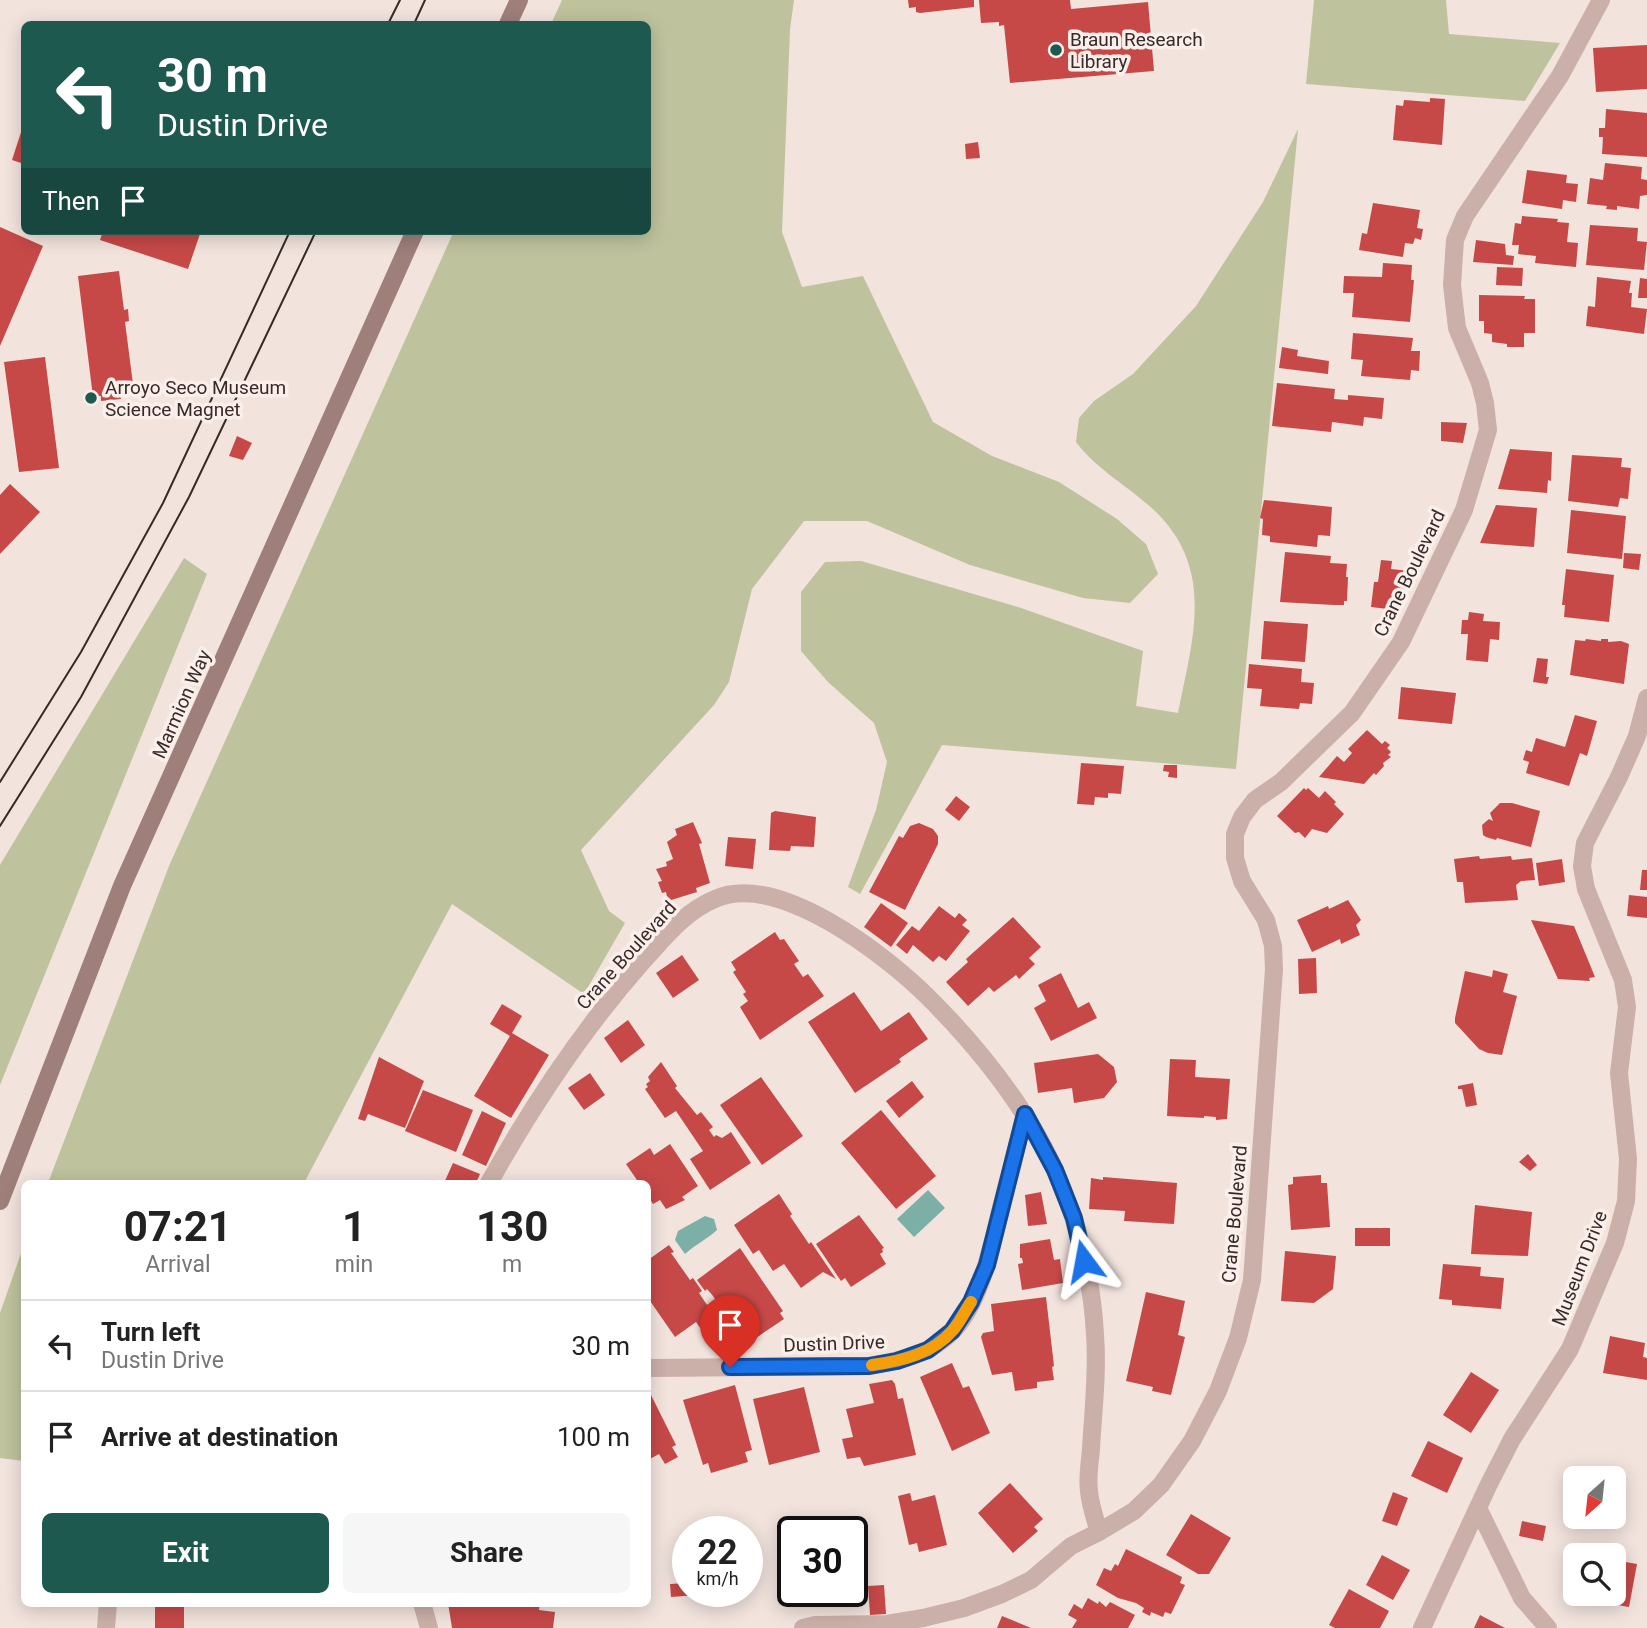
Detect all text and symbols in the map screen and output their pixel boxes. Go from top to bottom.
place label: Braun Research Library [1070,28,1203,73]
marker: Braun Research Library [1048,42,1064,58]
text: 30 m [157,47,268,104]
icon: left [42,49,133,140]
text: Dustin Drive [157,106,328,144]
icon: arrive [114,182,152,220]
text: Then [42,186,100,216]
place label: Arroyo Seco Museum Science Magnet [105,376,286,421]
marker: Arroyo Seco Museum Science Magnet [83,390,99,406]
street label: Crane Boulevard [1369,506,1450,640]
street label: Marmion Way [147,646,216,762]
street label: Crane Boulevard [572,896,681,1014]
street label: Crane Boulevard [1217,1144,1252,1284]
text: 07:21 [124,1202,232,1251]
text: 1 [342,1202,366,1251]
text: 130 [476,1202,548,1251]
street label: Museum Drive [1547,1207,1612,1329]
position arrow [1047,1224,1121,1298]
text: Arrival [145,1251,211,1278]
text: min [335,1251,373,1278]
text: m [502,1251,522,1278]
pin [700,1295,760,1367]
icon: arrive [711,1306,749,1344]
text: Turn left [101,1317,200,1347]
icon: left [42,1327,80,1365]
street label: Dustin Drive [783,1330,885,1357]
text: 30 m [572,1331,630,1361]
text: Dustin Drive [101,1347,224,1374]
icon: arrive [42,1418,80,1456]
text: Arrive at destination [101,1422,338,1452]
text: 100 m [557,1422,630,1452]
north arrow [1563,1466,1626,1530]
map controls [1563,1466,1626,1606]
button: Exit [42,1513,329,1593]
button: Share [343,1513,630,1593]
speed limit sign: 30 [777,1516,868,1607]
text: 22 [697,1532,738,1573]
button: search [1563,1543,1626,1606]
text: km/h [696,1568,739,1589]

